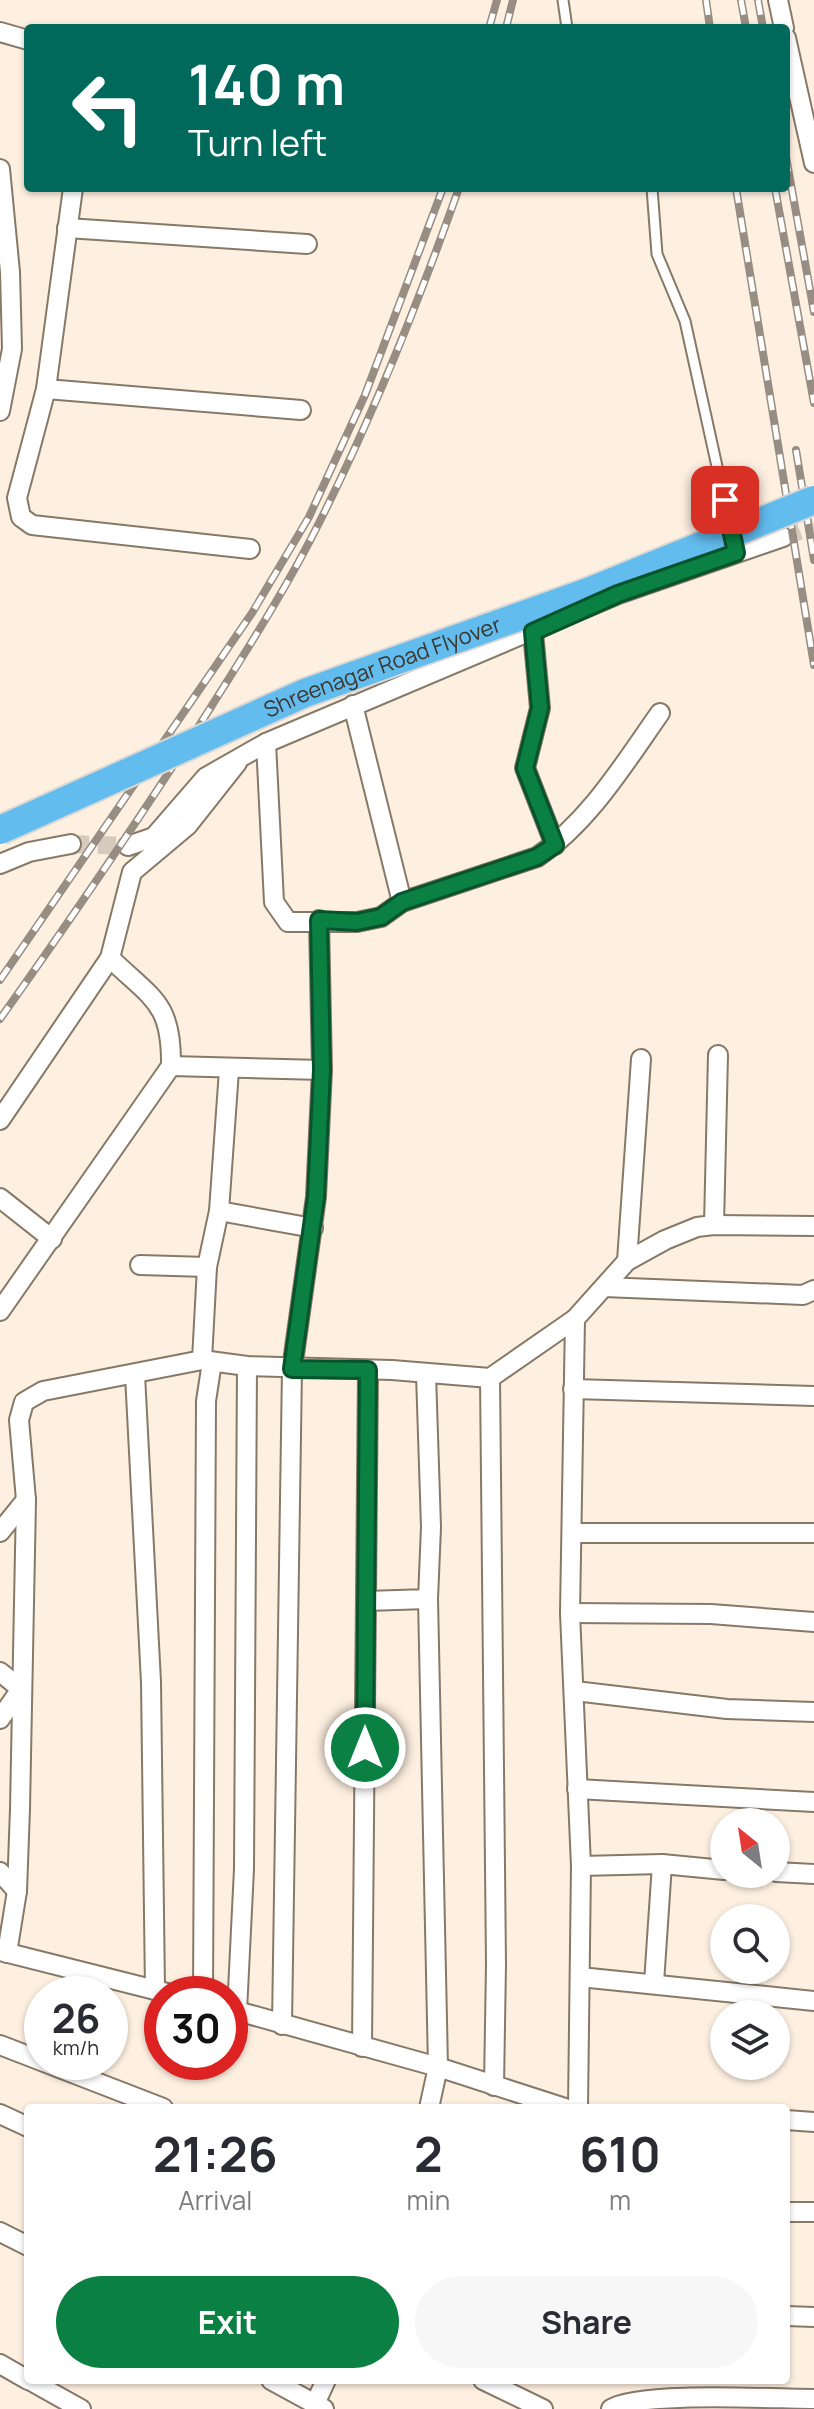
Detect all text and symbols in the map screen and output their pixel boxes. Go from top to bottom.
text: 140 m [188,45,345,122]
icon: left [56,56,160,160]
text: Turn left [188,118,327,167]
pin [691,466,759,534]
icon: arrive [703,478,747,522]
street label: Shreenagar Road Flyover [259,609,505,725]
position arrow [323,1706,407,1790]
north arrow [710,1808,790,1888]
map controls [710,1808,790,2080]
button: search [710,1904,790,1984]
speed limit sign: 30 [144,1976,248,2080]
text: 26 [52,1990,100,2045]
button: layers [710,2000,790,2080]
text: km/h [53,2034,99,2061]
text: 21:26 [153,2121,278,2186]
text: 2 [414,2121,443,2186]
text: 610 [579,2121,661,2186]
text: Arrival [178,2182,252,2218]
text: min [407,2182,450,2218]
text: m [609,2182,631,2218]
button: Exit [56,2276,399,2368]
button: Share [415,2276,758,2368]

